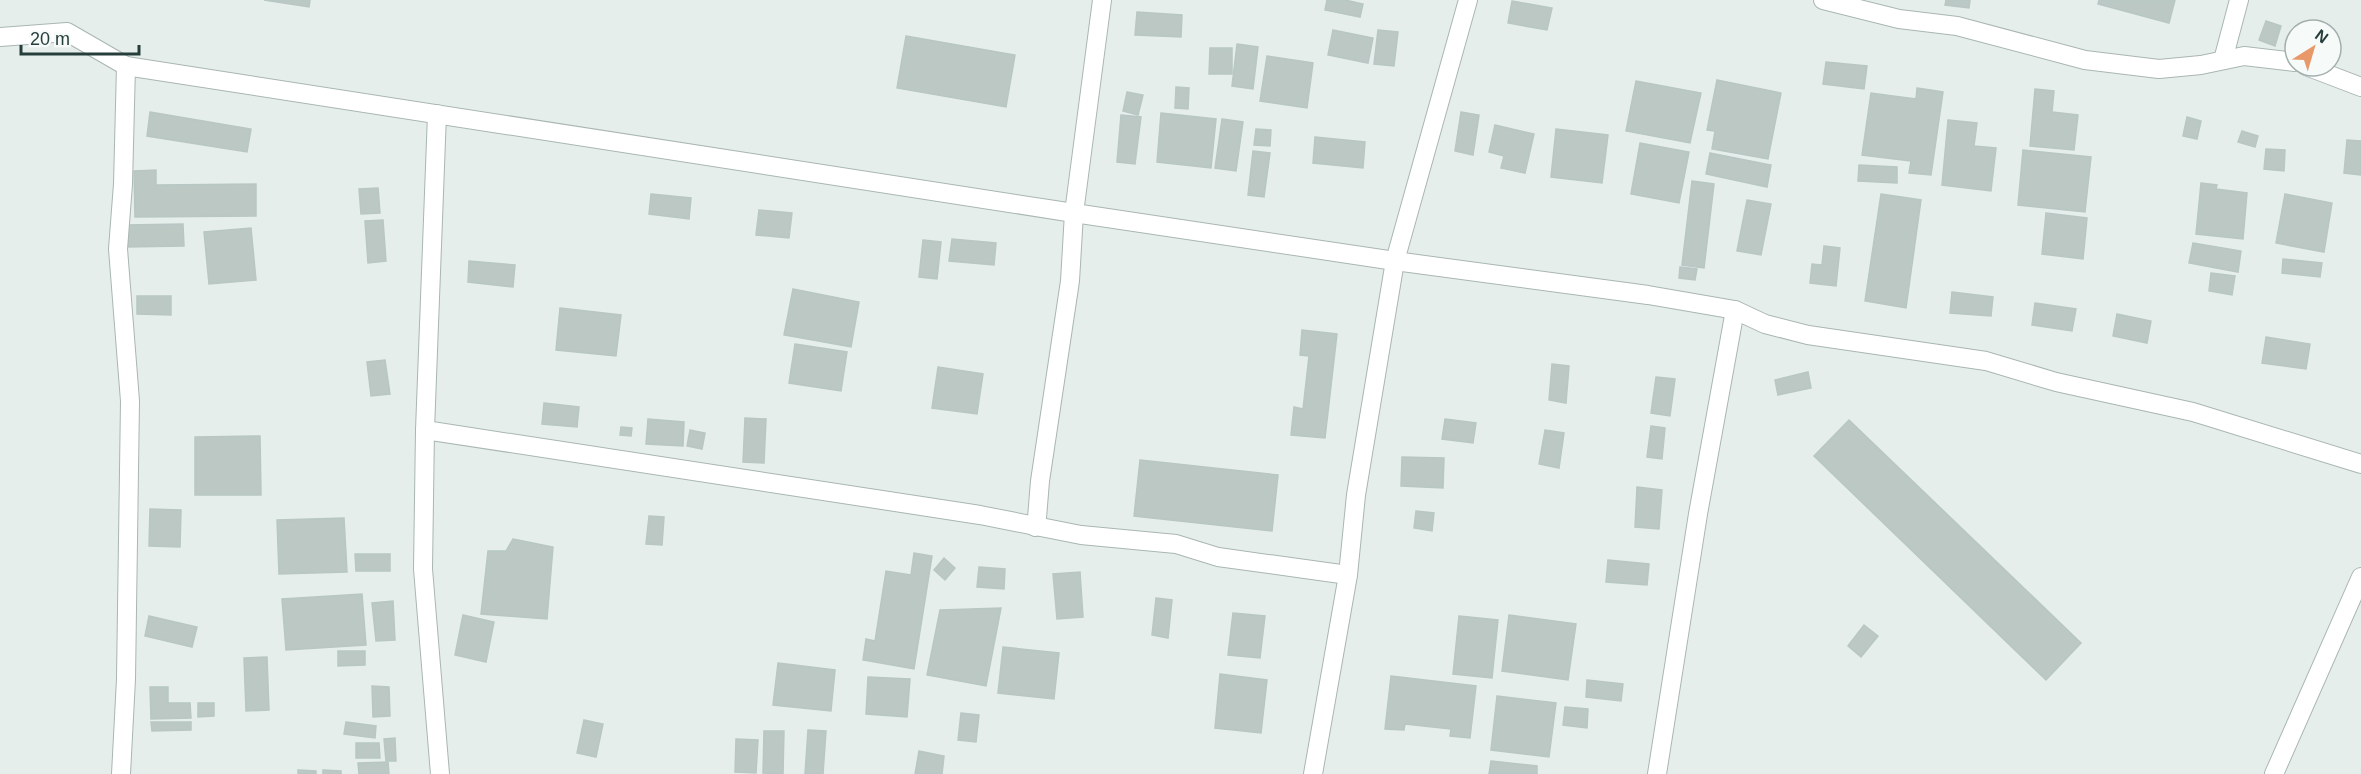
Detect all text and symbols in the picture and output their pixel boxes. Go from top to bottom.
scale bar [21,18,140,56]
north arrow [2283,18,2343,78]
text: N [2312,26,2331,47]
text: 20 m [30,29,70,49]

